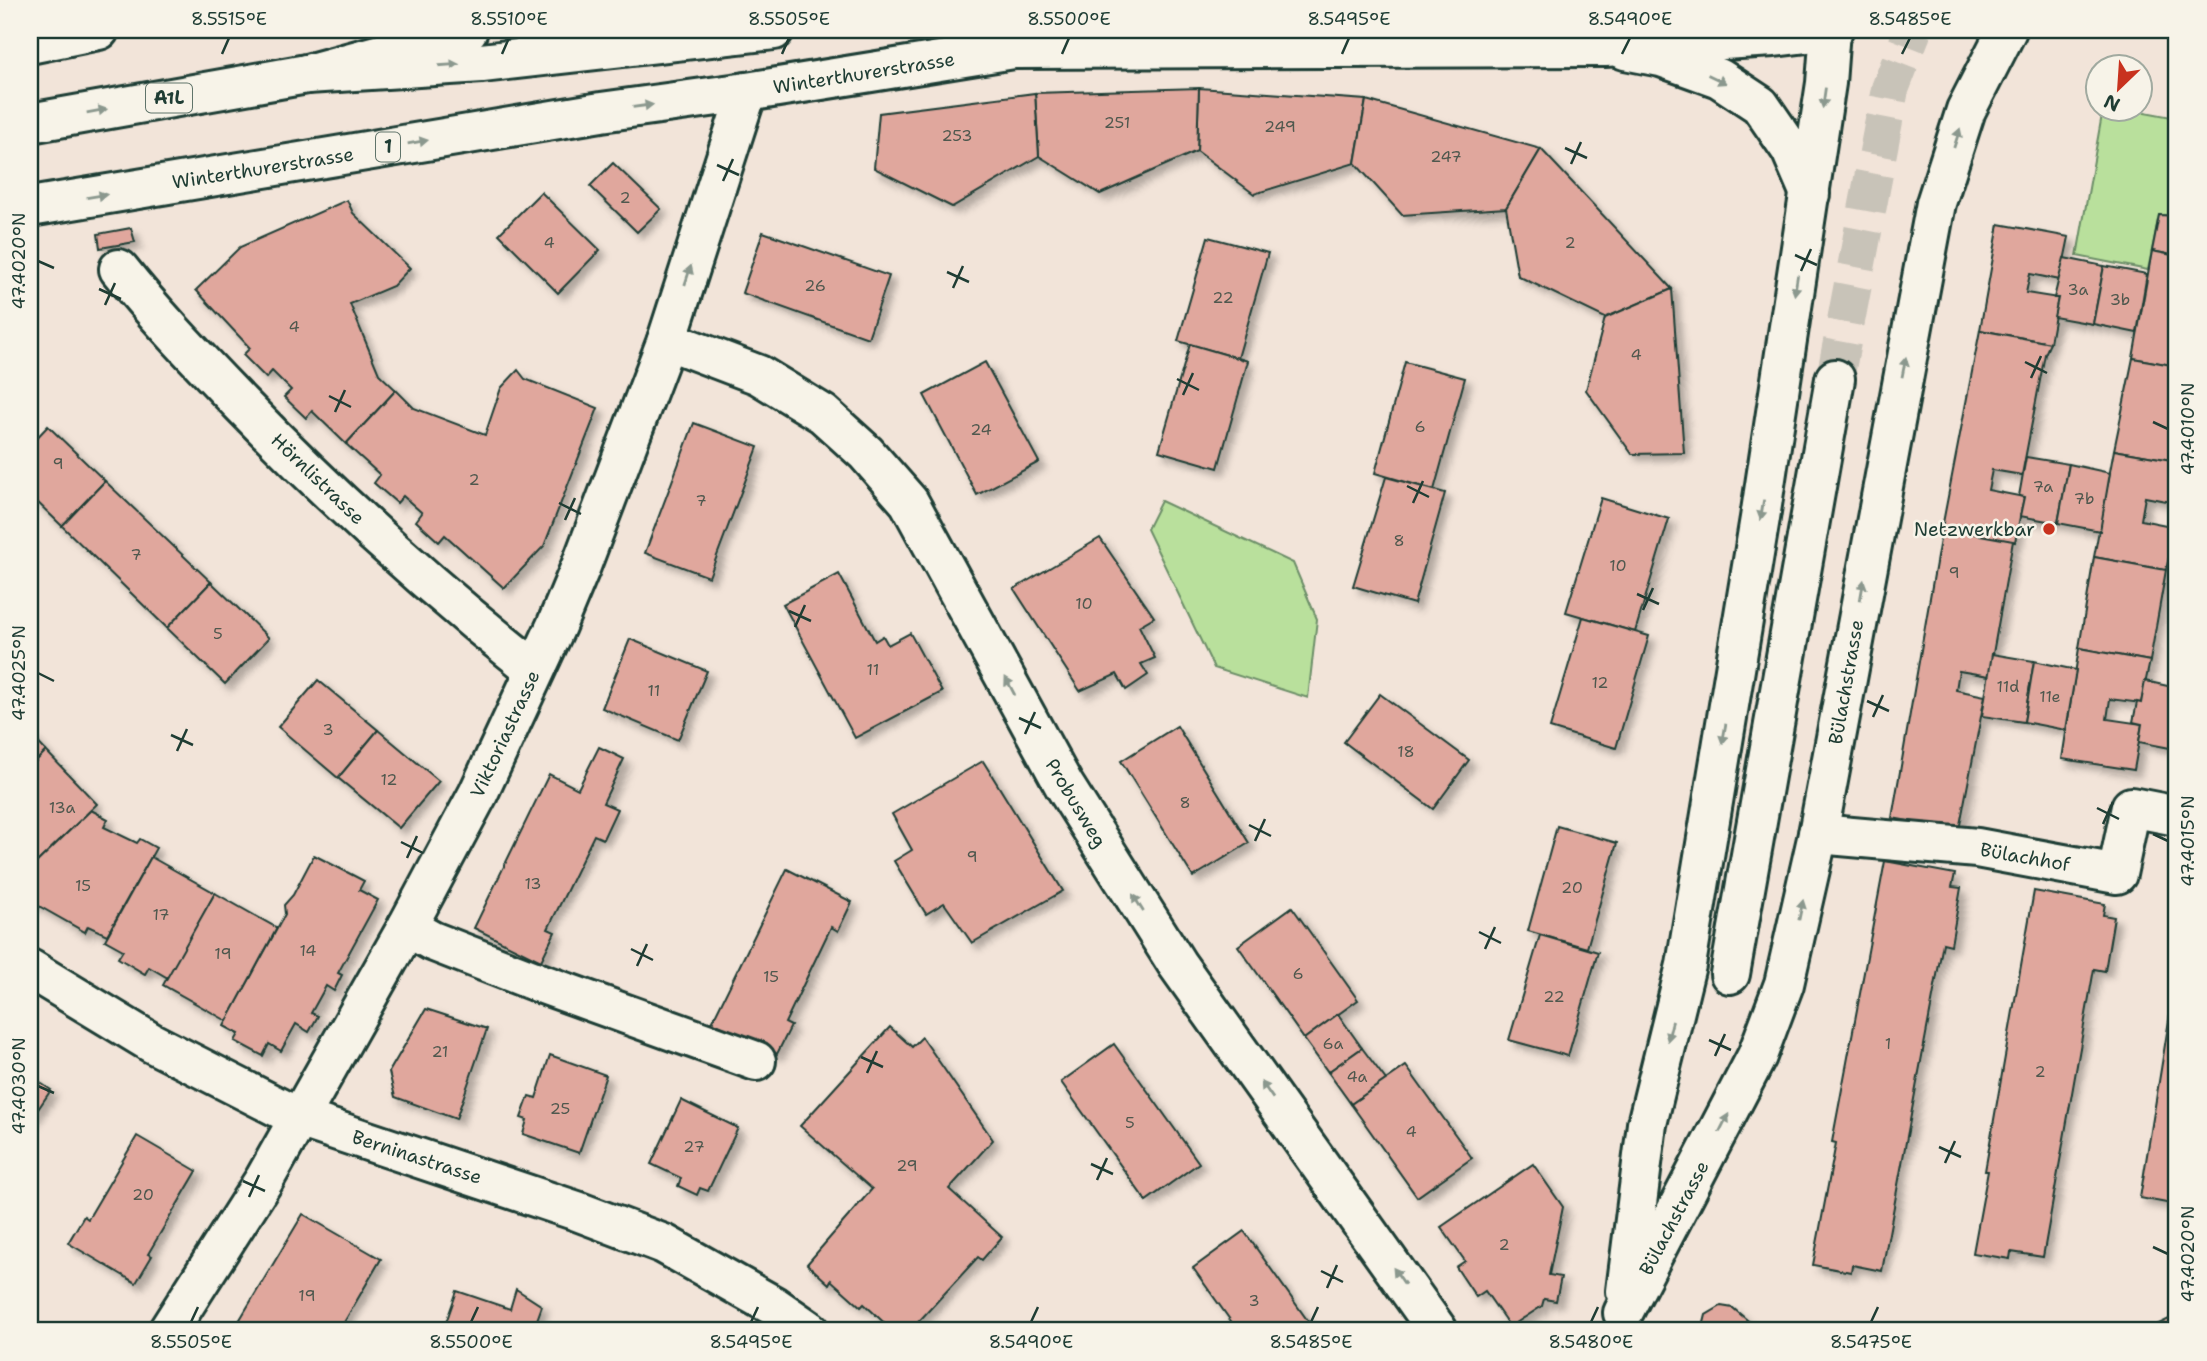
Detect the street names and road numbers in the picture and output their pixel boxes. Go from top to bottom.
street label: Winterthurerstrasse [771,46,957,100]
road number: A1L [146,84,192,113]
road number: 1 [376,132,400,162]
street label: Winterthurerstrasse [170,141,356,195]
street label: Hörnlistrasse [266,428,370,530]
street label: Bülachstrasse [1823,618,1869,746]
street label: Viktoriastrasse [464,666,546,802]
street label: Probusweg [1040,754,1112,852]
street label: Bülachhof [1978,837,2073,877]
street label: Berninastrasse [349,1124,485,1190]
street label: Bülachstrasse [1633,1156,1715,1280]

